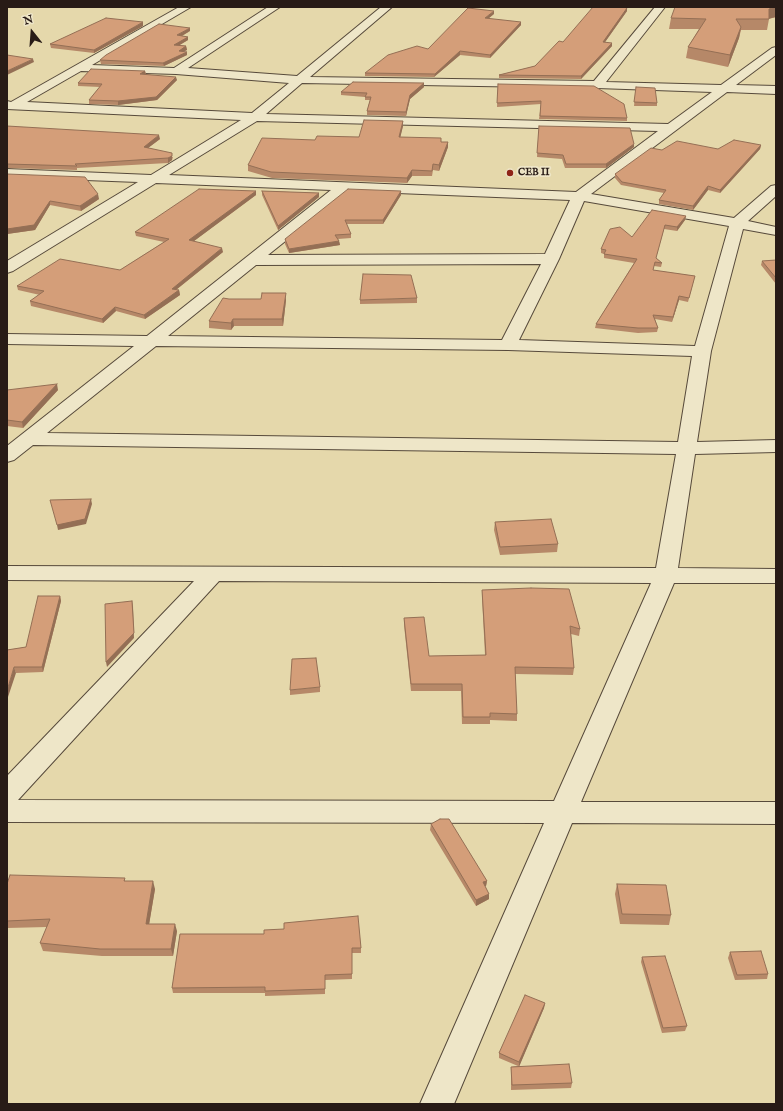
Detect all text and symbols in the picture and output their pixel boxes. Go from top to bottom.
north arrow [12,12,52,52]
text: N [22,12,35,29]
place label: CEB II [518,167,549,179]
marker: CEB II [505,168,515,178]

